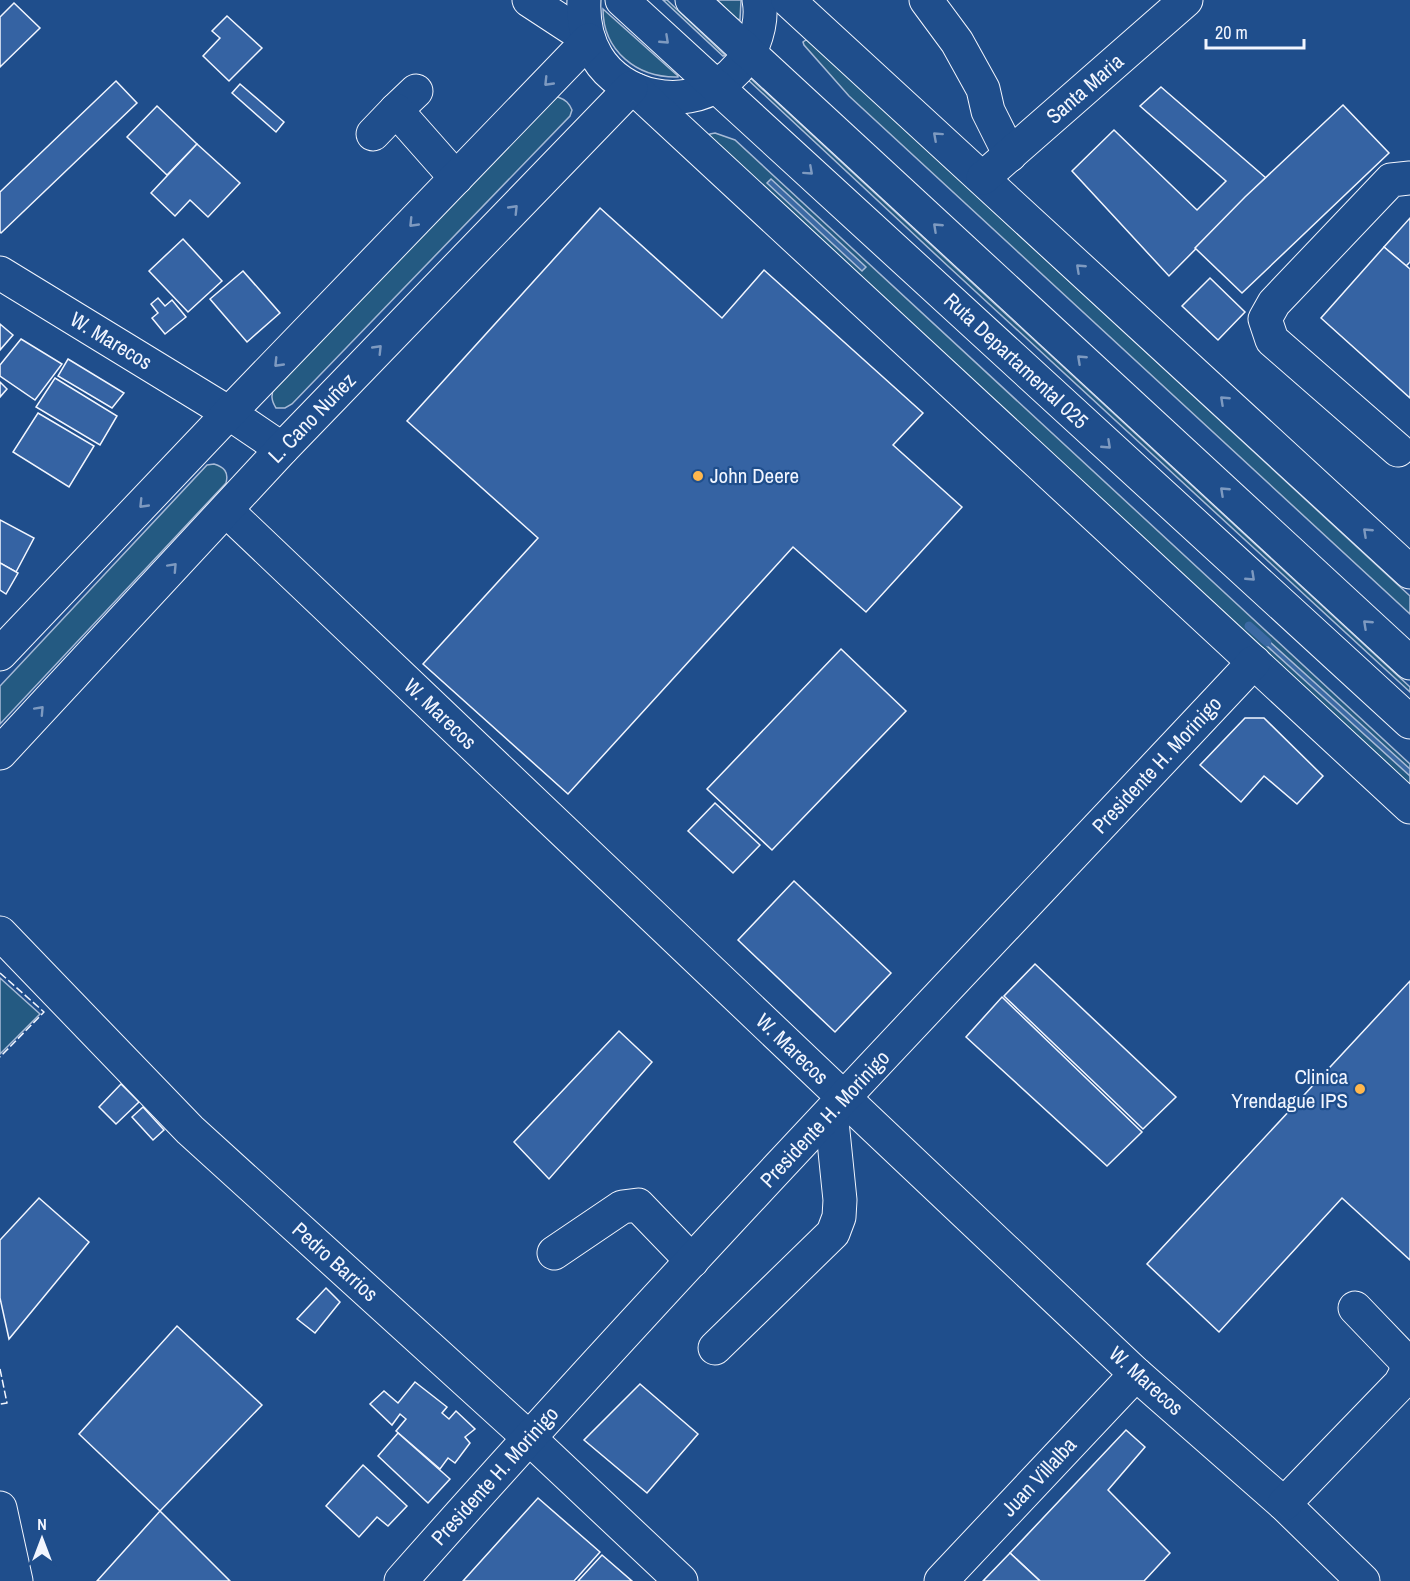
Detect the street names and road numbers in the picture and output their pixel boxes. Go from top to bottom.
street label: Santa Maria [1040,47,1130,130]
street label: Ruta Departamental 025 [938,286,1095,435]
street label: W. Marecos [65,305,158,376]
street label: L. Cano Nuñez [261,366,362,469]
street label: W. Marecos [398,672,483,756]
street label: Presidente H. Morinigo [1085,690,1228,840]
street label: W. Marecos [750,1007,835,1091]
street label: Presidente H. Morinigo [753,1044,896,1194]
street label: Pedro Barrios [286,1215,385,1308]
street label: W. Marecos [1103,1339,1190,1422]
street label: Presidente H. Morinigo [424,1400,565,1552]
street label: Juan Villalba [995,1431,1083,1522]

